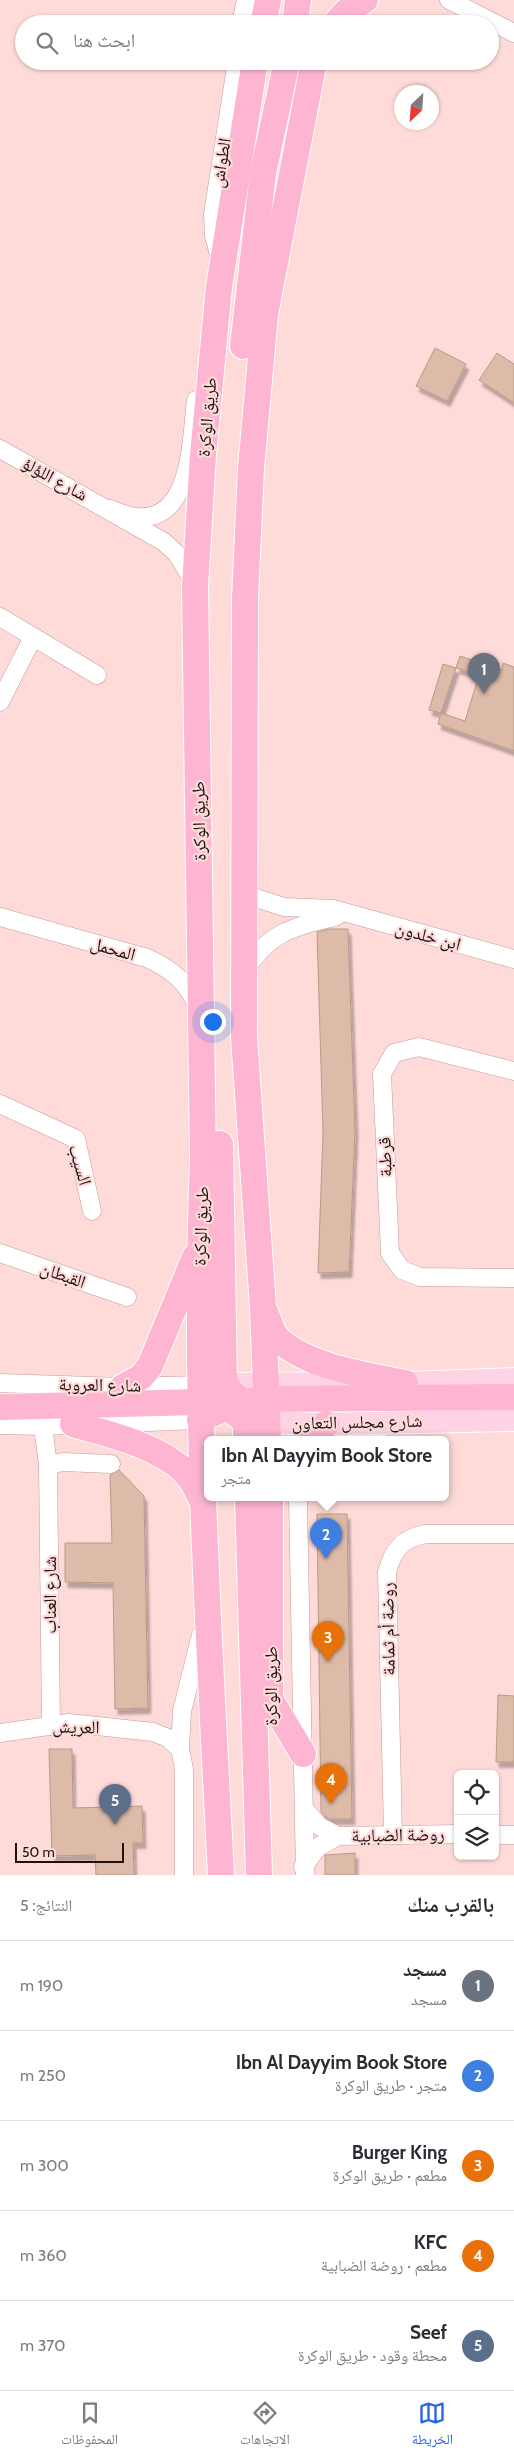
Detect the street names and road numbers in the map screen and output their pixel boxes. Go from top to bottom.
street label: الطواش [206,136,236,190]
street label: طريق الوكرة [193,376,221,458]
street label: شارع اللؤلؤ [18,452,92,506]
street label: طريق الوكرة [187,781,211,861]
street label: ابن خلدون [393,917,463,955]
street label: المحمل [88,932,138,966]
street label: قرطبة [373,1137,397,1177]
street label: السيب [64,1142,96,1188]
street label: طريق الوكرة [189,1186,213,1266]
street label: القبطان [37,1257,89,1293]
street label: شارع العروبة [59,1373,141,1397]
street label: شارع مجلس التعاون [291,1410,423,1434]
street label: شارع العناب [39,1556,61,1634]
street label: روضة أم ثمامة [376,1582,401,1676]
street label: طريق الوكرة [260,1646,282,1726]
street label: العريش [52,1716,100,1738]
street label: روضة الضبابية [351,1823,445,1847]

